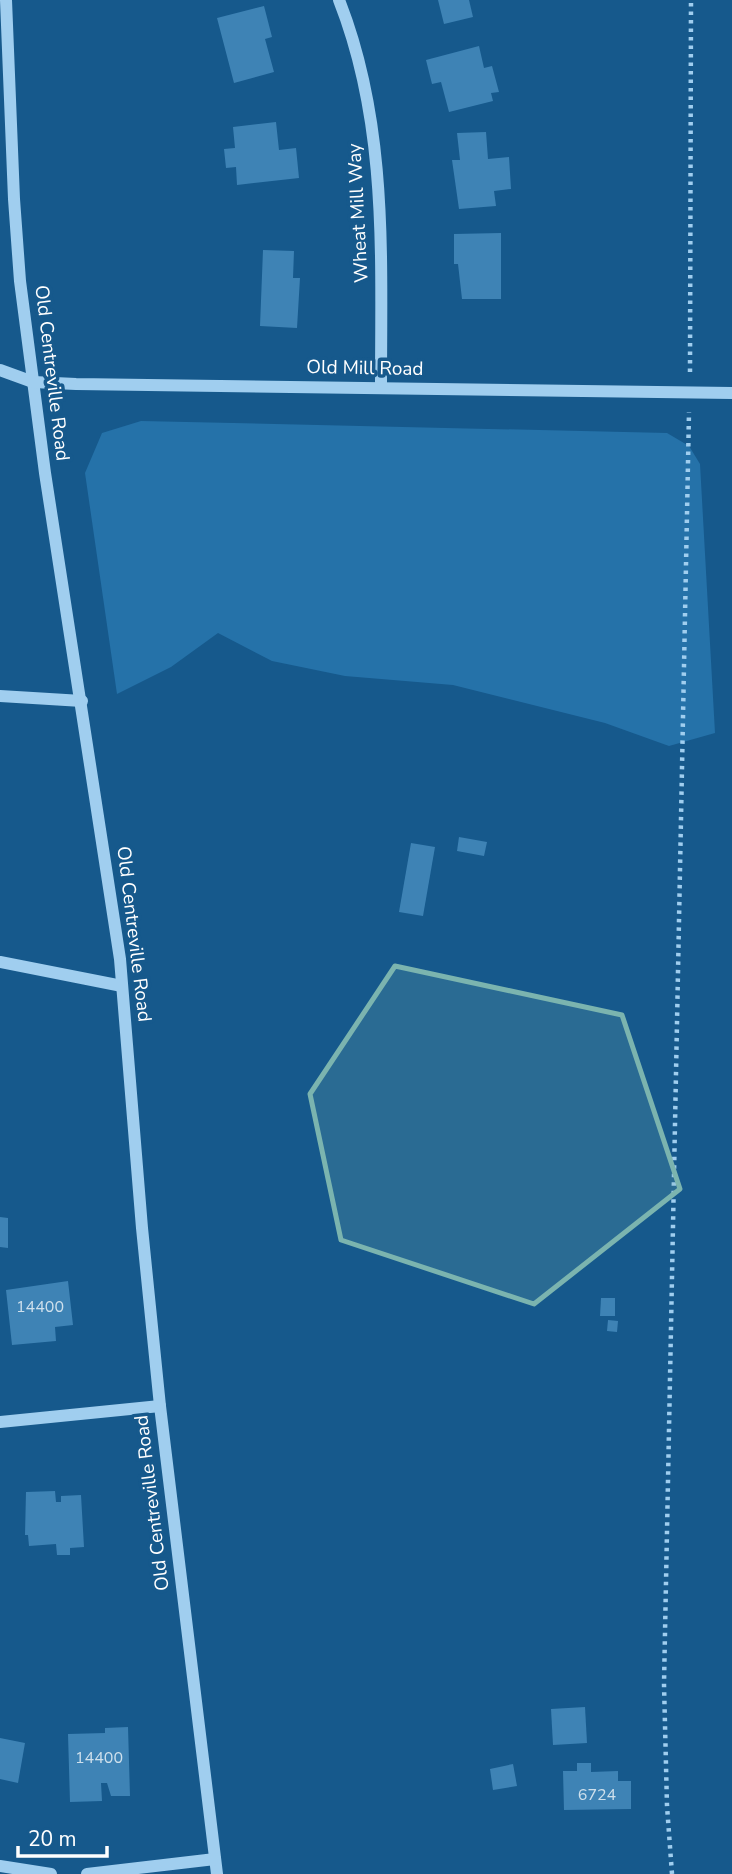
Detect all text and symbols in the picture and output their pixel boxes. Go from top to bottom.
street label: Wheat Mill Way [341,142,375,283]
street label: Old Centreville Road [28,284,76,462]
street label: Old Mill Road [306,354,424,382]
street label: Old Centreville Road [110,845,158,1023]
house number: 14400 [16,1296,64,1318]
street label: Old Centreville Road [128,1414,176,1592]
house number: 14400 [75,1747,123,1769]
house number: 6724 [578,1784,617,1806]
scale bar [18,1814,107,1858]
text: 20 m [28,1825,77,1853]

